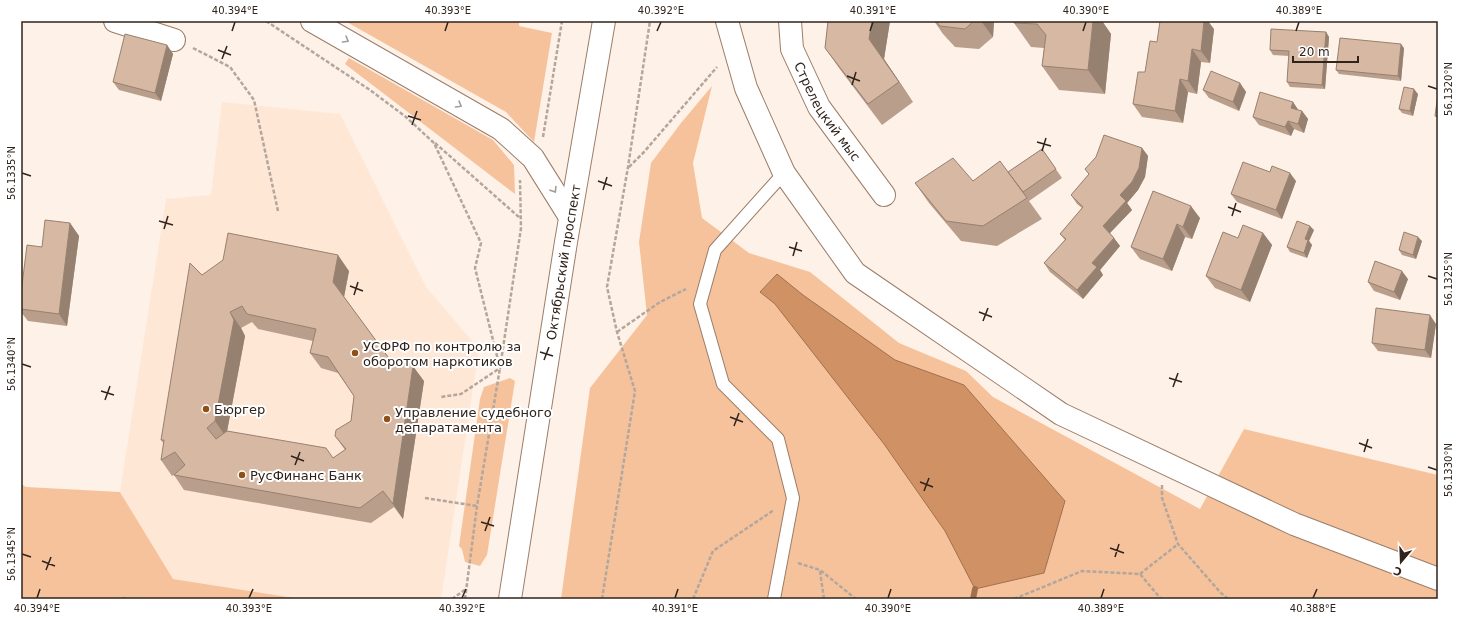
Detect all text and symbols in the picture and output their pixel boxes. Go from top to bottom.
text: 40.394°E [212,5,258,16]
text: 40.393°E [425,5,471,16]
text: 40.392°E [638,5,684,16]
text: 40.391°E [850,5,896,16]
text: 40.390°E [1063,5,1109,16]
text: 40.389°E [1276,5,1322,16]
one-way arrow [342,36,349,43]
scale bar [1293,38,1358,64]
text: 20 m [1299,45,1330,59]
street label: Стрелецкий мыс [791,59,864,164]
text: 56.1320°N [1443,62,1454,116]
one-way arrow [455,101,462,108]
text: 56.1335°N [6,146,17,200]
street label: Октябрьский проспект [543,183,583,341]
one-way arrow [549,186,556,193]
text: 56.1325°N [1443,252,1454,306]
text: 56.1340°N [6,337,17,391]
place label: УСФРФ по контролю за оборотом наркотиков [363,339,521,369]
marker: УСФРФ по контролю за оборотом наркотиков [350,348,360,358]
place label: Бюргер [214,402,265,417]
marker: Бюргер [201,404,211,414]
place label: Управление судебного депаратамента [395,405,552,435]
marker: Управление судебного депаратамента [382,414,392,424]
text: 56.1330°N [1443,443,1454,497]
place label: РусФинанс Банк [250,468,362,483]
marker: РусФинанс Банк [237,470,247,480]
text: 56.1345°N [6,527,17,581]
north arrow [1381,542,1421,582]
text: С [1392,564,1404,578]
text: 40.394°E [14,603,60,614]
text: 40.393°E [226,603,272,614]
text: 40.392°E [439,603,485,614]
text: 40.391°E [652,603,698,614]
text: 40.390°E [865,603,911,614]
text: 40.389°E [1078,603,1124,614]
text: 40.388°E [1290,603,1336,614]

